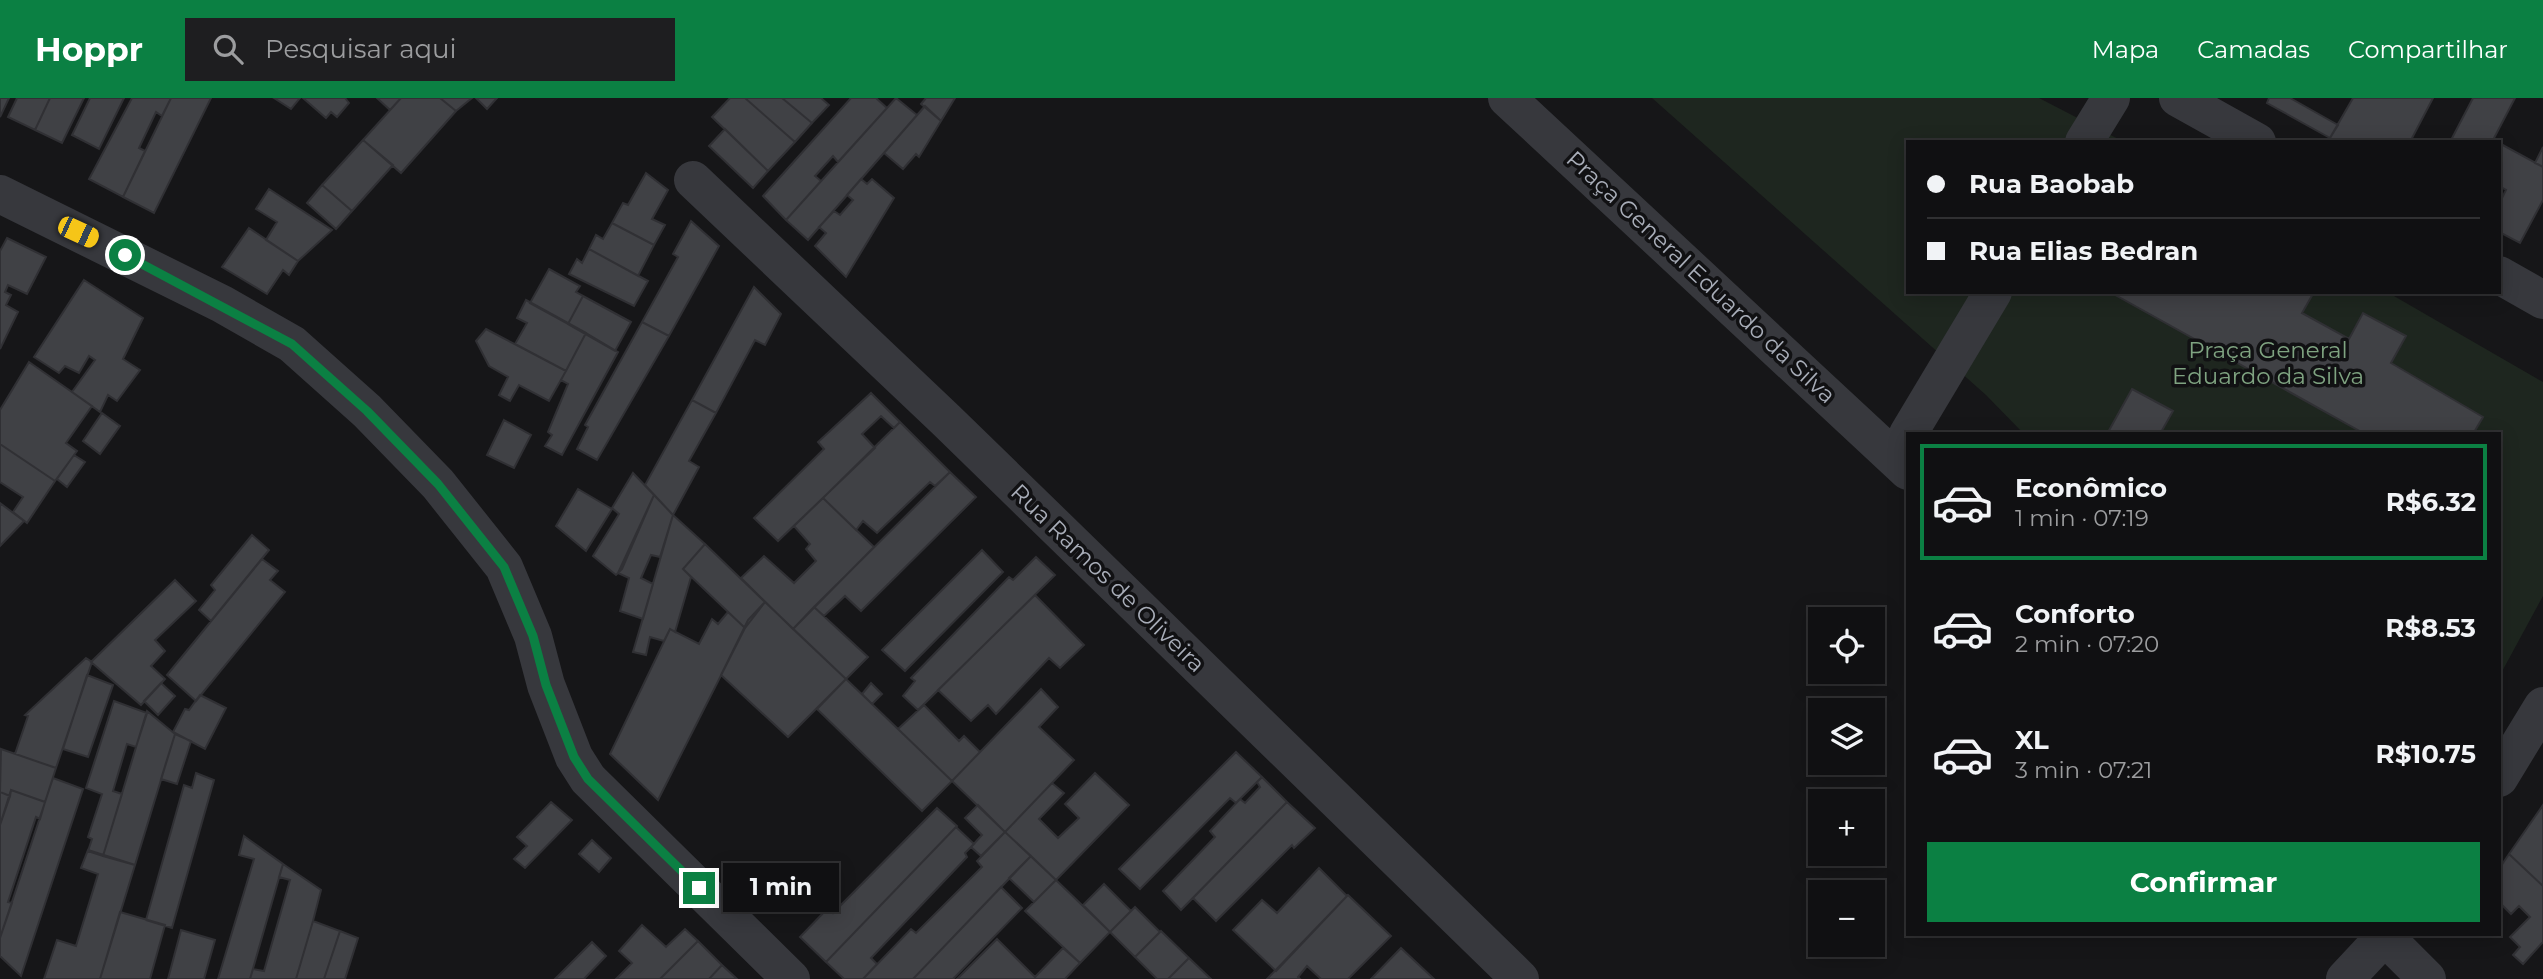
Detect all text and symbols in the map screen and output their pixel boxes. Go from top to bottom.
search box [185,18,675,81]
text: Hoppr [35,29,143,69]
icon: search [209,30,247,68]
text: Pesquisar aqui [265,33,457,65]
text: Mapa [2092,35,2159,64]
text: Camadas [2197,35,2310,64]
text: Compartilhar [2348,35,2508,64]
street label: Praça General Eduardo da Silva [1561,145,1841,409]
text: Rua Baobab [1969,168,2134,200]
car [55,214,102,250]
text: Rua Elias Bedran [1969,235,2198,267]
route start [109,239,141,271]
park label: Praça General Eduardo da Silva [2172,336,2364,390]
icon: car [1931,471,1994,534]
text: Econômico [2015,472,2167,504]
street label: Rua Ramos de Oliveira [1005,478,1211,678]
text: R$6.32 [2386,486,2476,518]
text: 1 min · 07:19 [2015,504,2149,532]
icon: car [1931,597,1994,660]
text: Conforto [2015,598,2135,630]
map controls [1808,607,1885,957]
button: locate [1808,607,1885,684]
text: R$8.53 [2385,612,2476,644]
text: 2 min · 07:20 [2015,630,2159,658]
button: layers [1808,698,1885,775]
icon: car [1931,723,1994,786]
text: XL [2015,724,2049,756]
text: R$10.75 [2376,738,2476,770]
text: 3 min · 07:21 [2015,756,2152,784]
button: + [1808,789,1885,866]
button: Confirmar [1927,842,2480,922]
callout: 1 min [724,864,839,912]
route end [683,872,715,904]
text: 1 min [750,873,812,901]
button: − [1808,880,1885,957]

